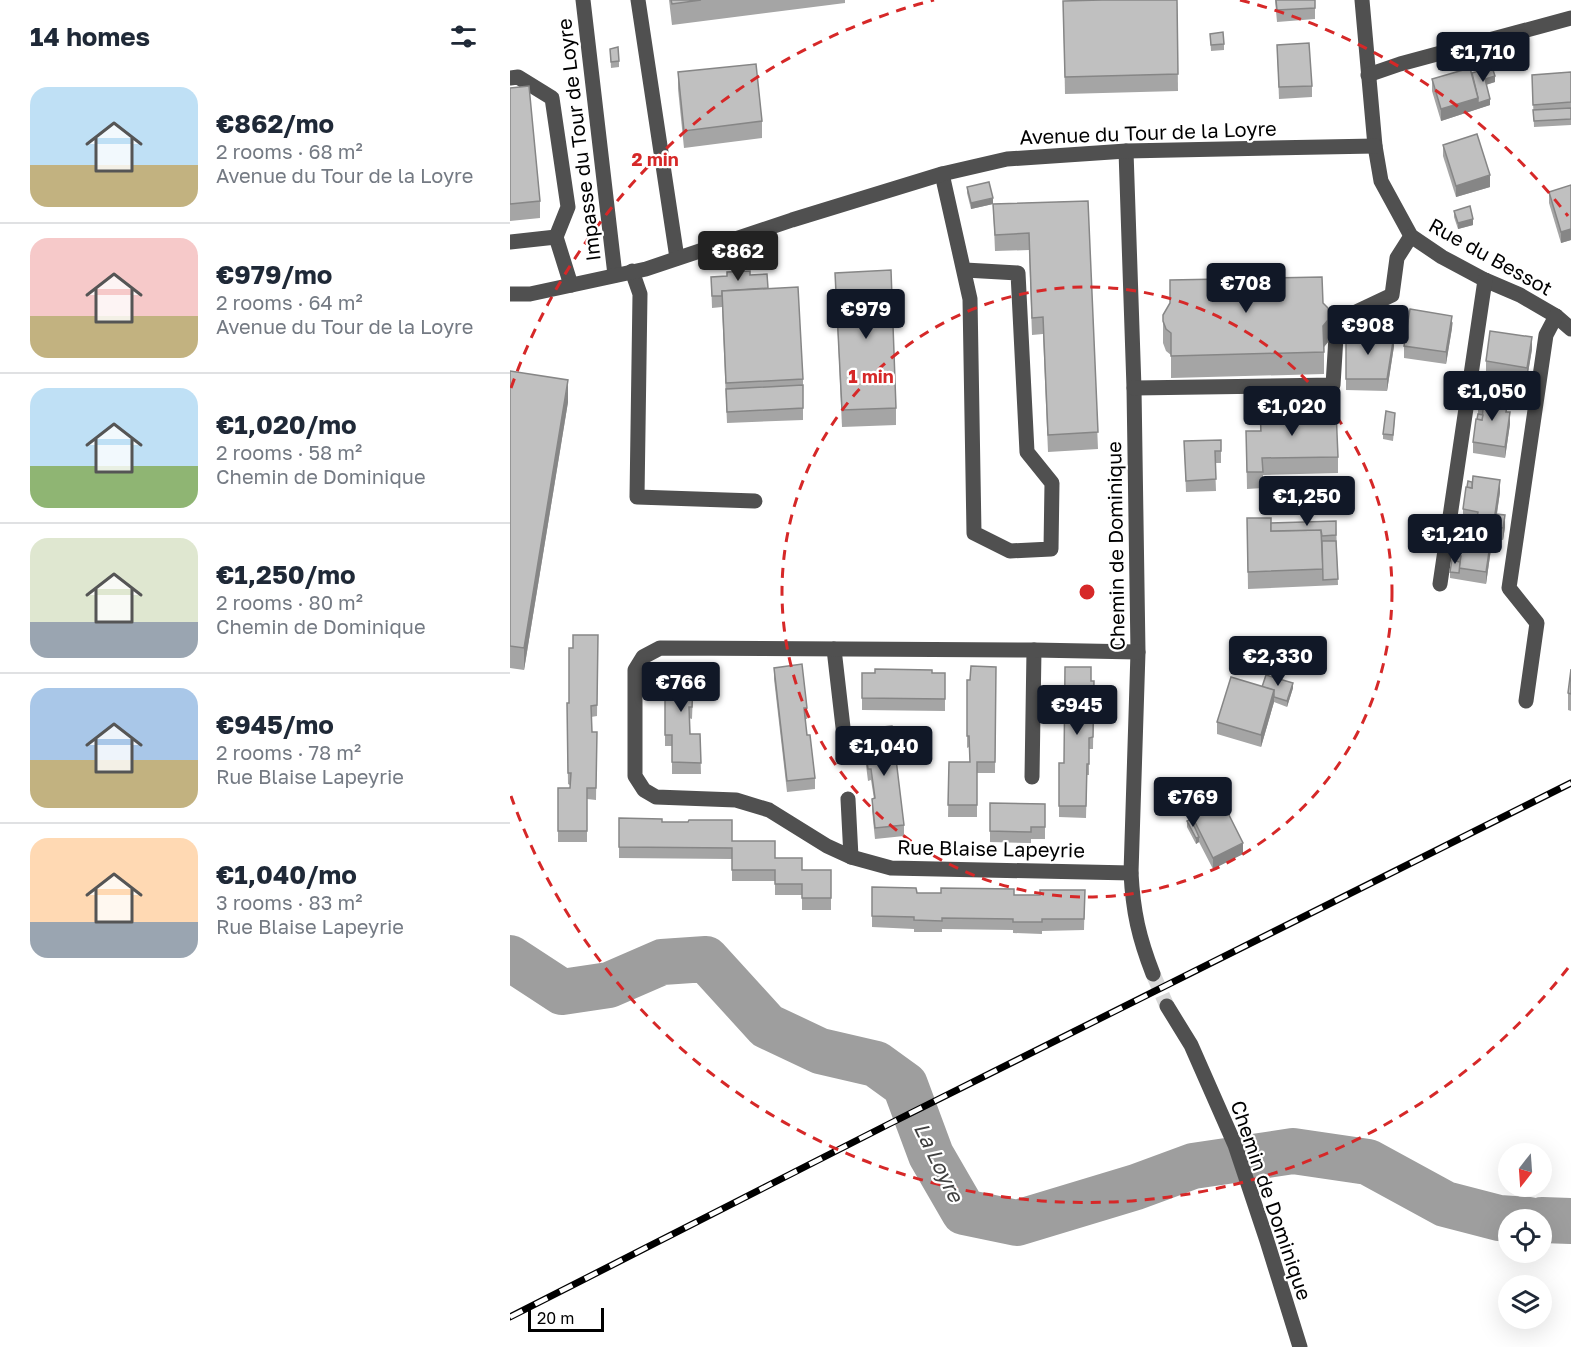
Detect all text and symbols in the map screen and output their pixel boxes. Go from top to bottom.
street label: Impasse du Tour de Loyre [551,17,605,263]
icon: filters [447,20,480,53]
text: 14 homes [30,21,150,52]
pin: €1,710 [1434,32,1532,83]
text: €1,710 [1451,39,1516,63]
text: €862/mo [216,108,334,139]
icon: home [78,111,150,183]
street label: Avenue du Tour de la Loyre [1019,116,1277,148]
text: 2 rooms · 68 m² [216,139,363,163]
text: 2 min [631,148,679,170]
text: Avenue du Tour de la Loyre [216,163,473,187]
street label: Rue du Bessot [1425,212,1557,300]
pin: €862 [702,231,774,282]
text: €862 [712,238,764,262]
text: €979/mo [216,259,332,290]
icon: home [78,262,150,334]
pin: €708 [1210,263,1282,314]
text: €708 [1221,270,1271,294]
pin: €979 [830,289,902,340]
text: 2 rooms · 64 m² [216,290,363,314]
text: €979 [841,296,891,320]
pin: €908 [1332,305,1404,356]
text: €908 [1342,312,1394,336]
text: Avenue du Tour de la Loyre [216,314,473,338]
text: 1 min [848,365,894,387]
pin: €1,050 [1443,371,1541,422]
text: €1,050 [1458,378,1527,402]
pin: €1,020 [1243,386,1341,437]
text: €1,020 [1258,393,1327,417]
text: €1,020/mo [216,409,357,440]
icon: home [78,412,150,484]
text: 2 rooms · 58 m² [216,440,362,464]
street label: Chemin de Dominique [1101,441,1129,651]
text: Chemin de Dominique [216,464,425,488]
pin: €1,250 [1258,476,1356,527]
text: €1,250 [1273,483,1341,507]
pin: €1,210 [1406,514,1504,565]
text: €1,210 [1422,521,1488,545]
text: €1,250/mo [216,559,356,590]
icon: home [78,562,150,634]
centre of rings [1077,582,1097,602]
text: 2 rooms · 80 m² [216,590,363,614]
text: Chemin de Dominique [216,614,425,638]
pin: €2,330 [1229,636,1327,687]
text: €2,330 [1243,643,1313,667]
pin: €766 [645,662,717,713]
text: €766 [656,669,706,693]
pin: €945 [1041,685,1113,736]
text: €945 [1051,692,1103,716]
text: €945/mo [216,709,334,740]
icon: home [78,712,150,784]
pin: €1,040 [835,726,933,777]
text: €1,040 [849,733,919,757]
text: 2 rooms · 78 m² [216,740,361,764]
text: Rue Blaise Lapeyrie [216,764,404,788]
pin: €769 [1157,777,1229,828]
text: €769 [1168,784,1218,808]
street label: Rue Blaise Lapeyrie [897,834,1085,862]
text: €1,040/mo [216,859,357,890]
icon: home [78,862,150,934]
text: 3 rooms · 83 m² [216,890,362,914]
text: Rue Blaise Lapeyrie [216,914,404,938]
street label: Chemin de Dominique [1227,1097,1317,1303]
water label: La Loyre [909,1118,970,1208]
north arrow [1498,1143,1552,1197]
map controls [1498,1143,1552,1329]
button: locate [1498,1209,1552,1263]
button: layers [1498,1275,1552,1329]
scale bar [528,1305,604,1332]
text: 20 m [537,1308,574,1328]

